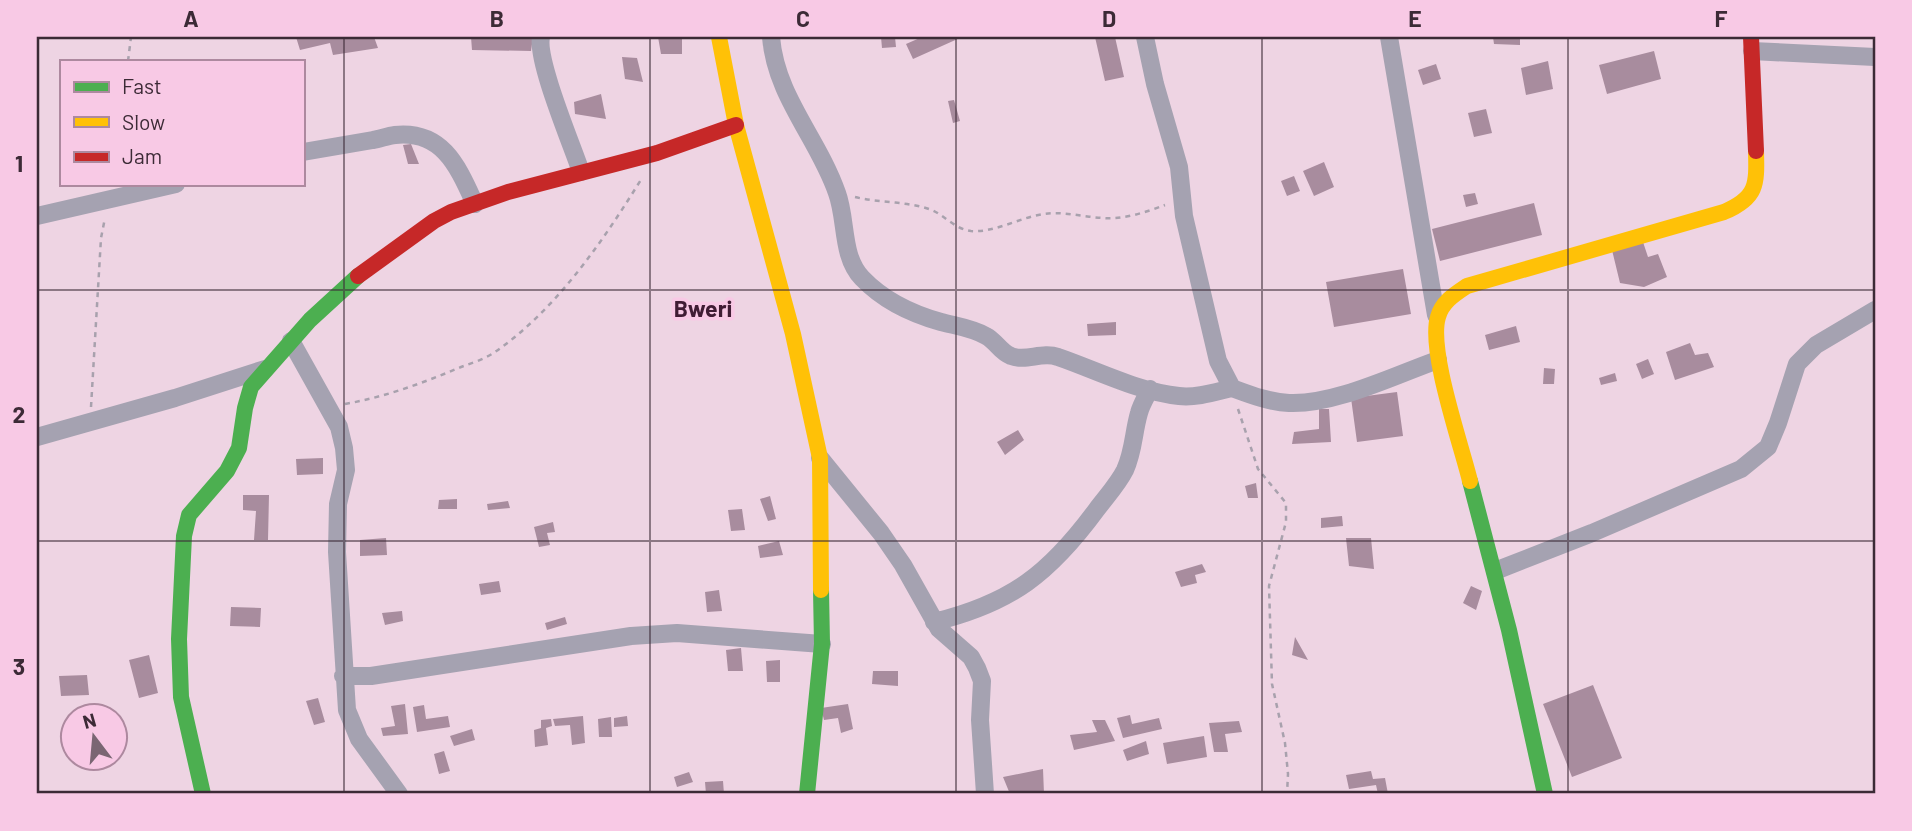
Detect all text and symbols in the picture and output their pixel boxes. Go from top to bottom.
text: A [183,4,199,32]
text: B [490,4,504,32]
text: C [796,4,810,32]
text: D [1102,4,1116,32]
text: E [1408,4,1422,32]
text: F [1715,4,1728,32]
legend [60,60,304,186]
text: Fast [122,73,162,98]
text: Slow [122,109,165,134]
text: Jam [122,143,162,168]
text: 1 [15,149,23,177]
district label: Bweri [674,294,732,322]
text: 2 [13,400,25,428]
text: 3 [13,652,25,680]
north arrow [60,702,130,772]
text: N [80,707,98,733]

